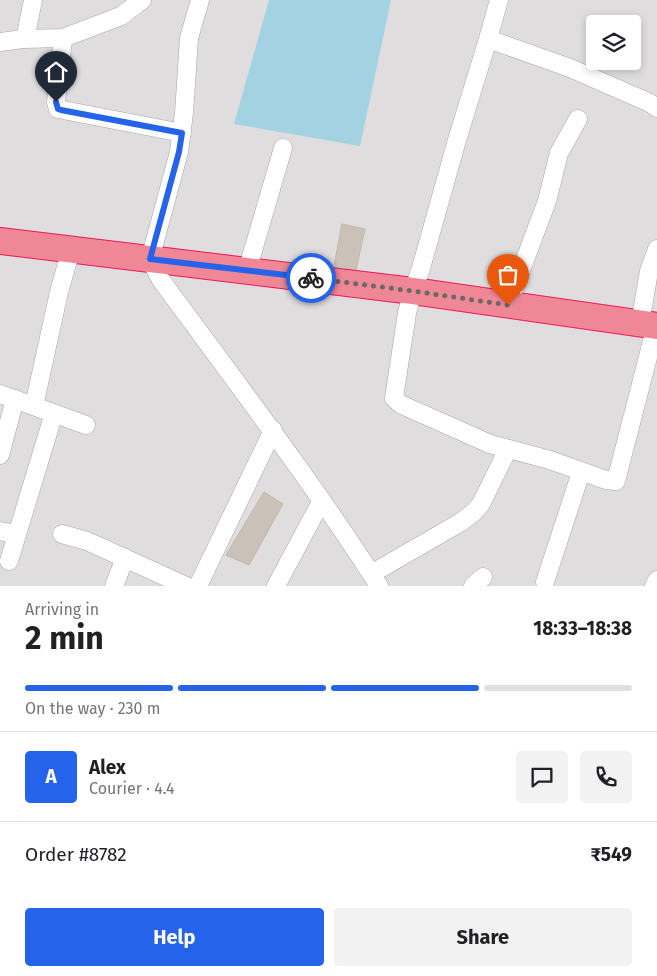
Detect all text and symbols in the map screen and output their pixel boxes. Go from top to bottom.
map controls [586,15,641,70]
button: layers [586,15,641,70]
pin [35,51,77,102]
icon: home [42,58,70,86]
courier [286,253,336,303]
pin [487,254,529,305]
icon: bag [494,261,522,289]
icon: bike [297,264,325,292]
text: Arriving in [25,600,99,619]
text: 18:33–18:38 [533,617,632,640]
text: 2 min [25,619,104,657]
text: On the way · 230 m [25,699,160,718]
button: chat [516,751,568,803]
button: phone [580,751,632,803]
text: Alex [89,756,126,779]
text: A [45,765,57,788]
text: Courier · 4.4 [89,779,175,798]
text: Order #8782 [25,843,127,866]
text: ₹549 [591,843,632,866]
button: Help [25,908,324,966]
button: Share [334,908,632,966]

